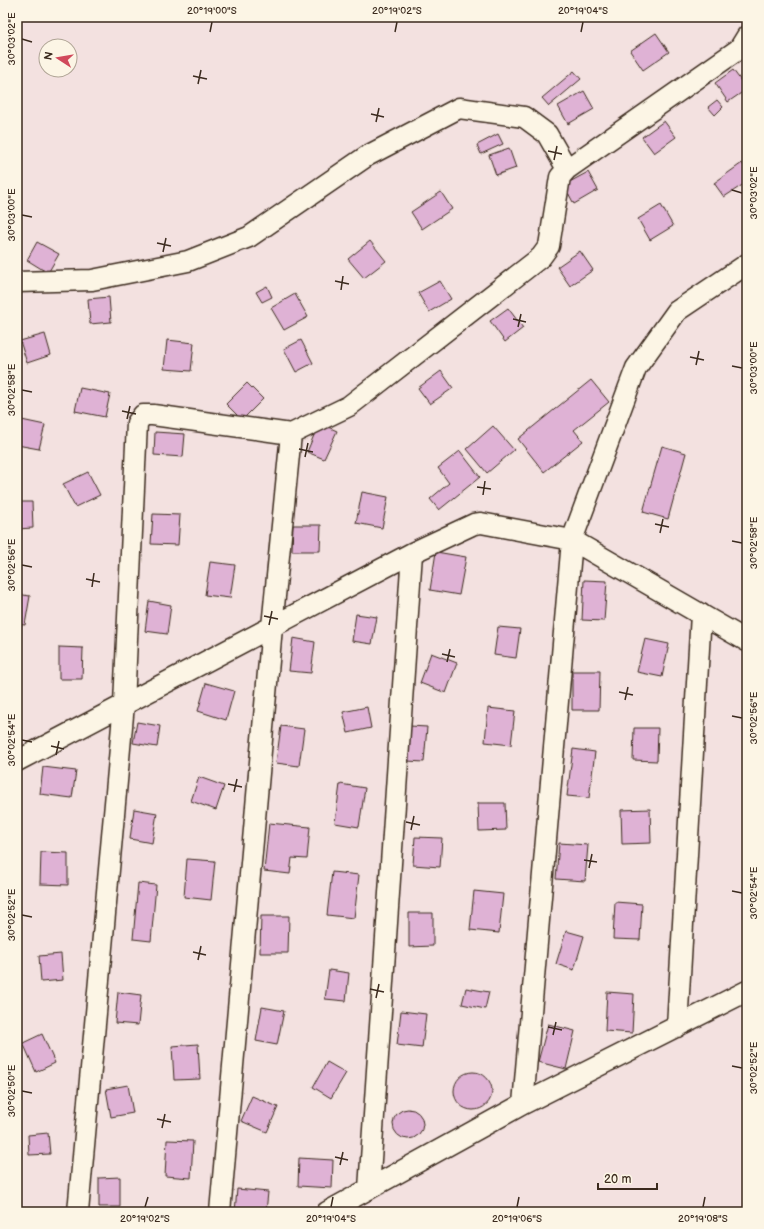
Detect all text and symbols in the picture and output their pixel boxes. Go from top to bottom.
text: 20°19'00"S [187,5,237,17]
text: 20°19'02"S [372,5,422,17]
text: 20°19'04"S [558,5,608,17]
text: 30°03'02"E [6,12,18,66]
north arrow [38,38,78,78]
text: N [41,51,56,61]
text: 30°03'02"E [748,166,760,220]
text: 30°03'00"E [6,188,18,242]
text: 30°03'00"E [748,341,760,395]
text: 30°02'58"E [6,363,18,416]
text: 30°02'58"E [748,516,760,569]
text: 30°02'56"E [6,538,18,591]
text: 30°02'56"E [748,691,760,744]
text: 30°02'54"E [6,713,18,766]
text: 30°02'54"E [748,866,760,919]
text: 30°02'52"E [6,888,18,941]
text: 30°02'52"E [748,1041,760,1094]
text: 30°02'50"E [6,1064,18,1117]
scale bar [598,1165,657,1191]
text: 20 m [604,1172,631,1187]
text: 20°19'02"S [120,1213,170,1225]
text: 20°19'04"S [306,1213,356,1225]
text: 20°19'06"S [492,1213,542,1225]
text: 20°19'08"S [678,1213,728,1225]

